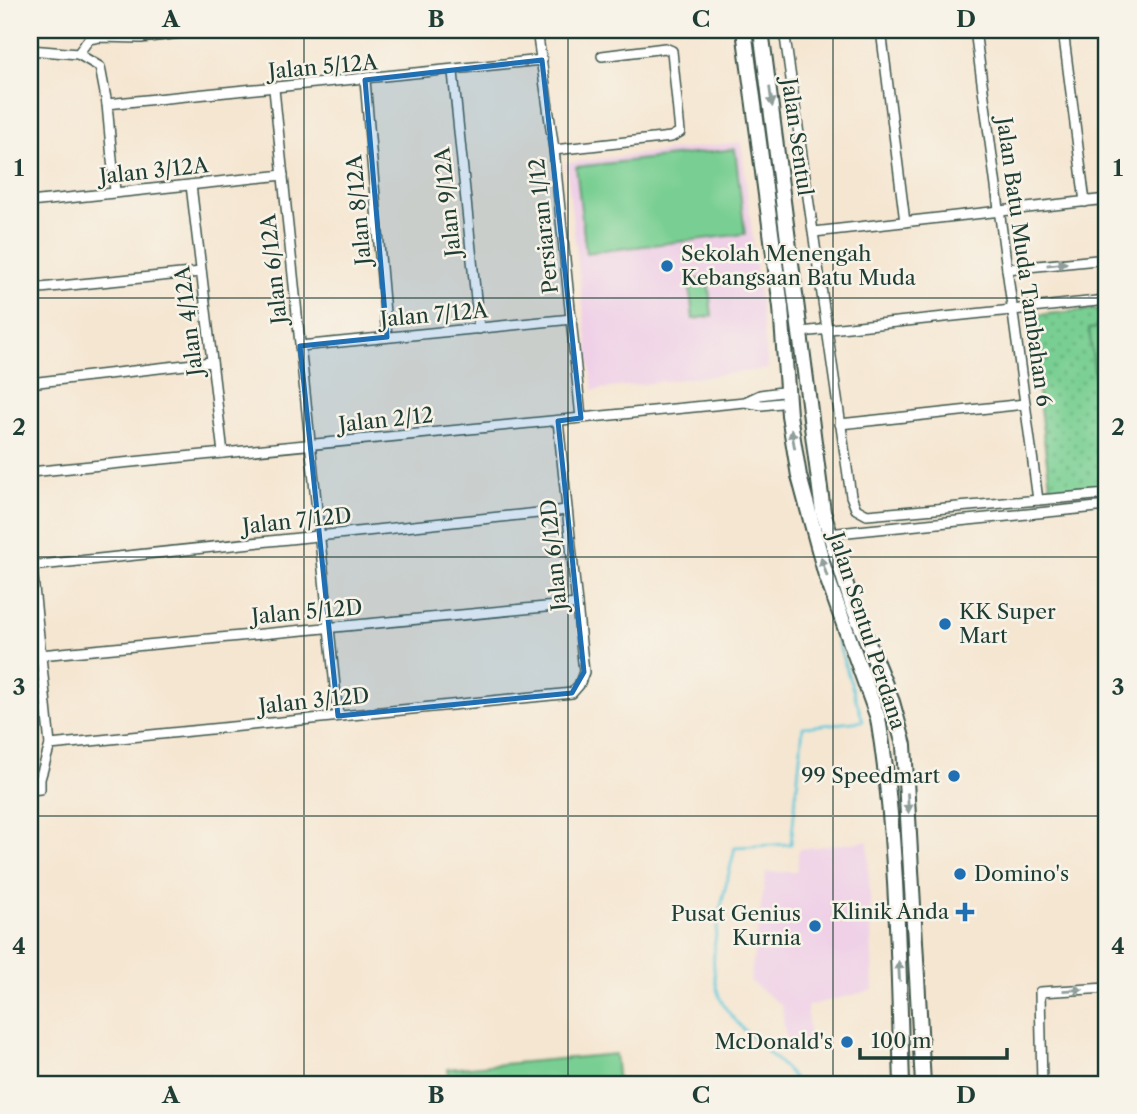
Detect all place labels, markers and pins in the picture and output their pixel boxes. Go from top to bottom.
place label: Sekolah Menengah Kebangsaan Batu Muda [681,241,917,290]
marker: Sekolah Menengah Kebangsaan Batu Muda [659,258,675,274]
place label: KK Super Mart [959,599,1056,648]
marker: KK Super Mart [937,616,953,632]
place label: 99 Speedmart [801,763,941,788]
marker: 99 Speedmart [946,768,962,784]
place label: Domino's [974,861,1069,886]
marker: Domino's [952,866,968,882]
place label: Klinik Anda [831,899,950,924]
place label: Pusat Genius Kurnia [671,901,802,950]
marker: Klinik Anda [955,902,975,922]
marker: Pusat Genius Kurnia [807,918,823,934]
place label: McDonald's [715,1029,833,1054]
marker: McDonald's [839,1034,855,1050]

